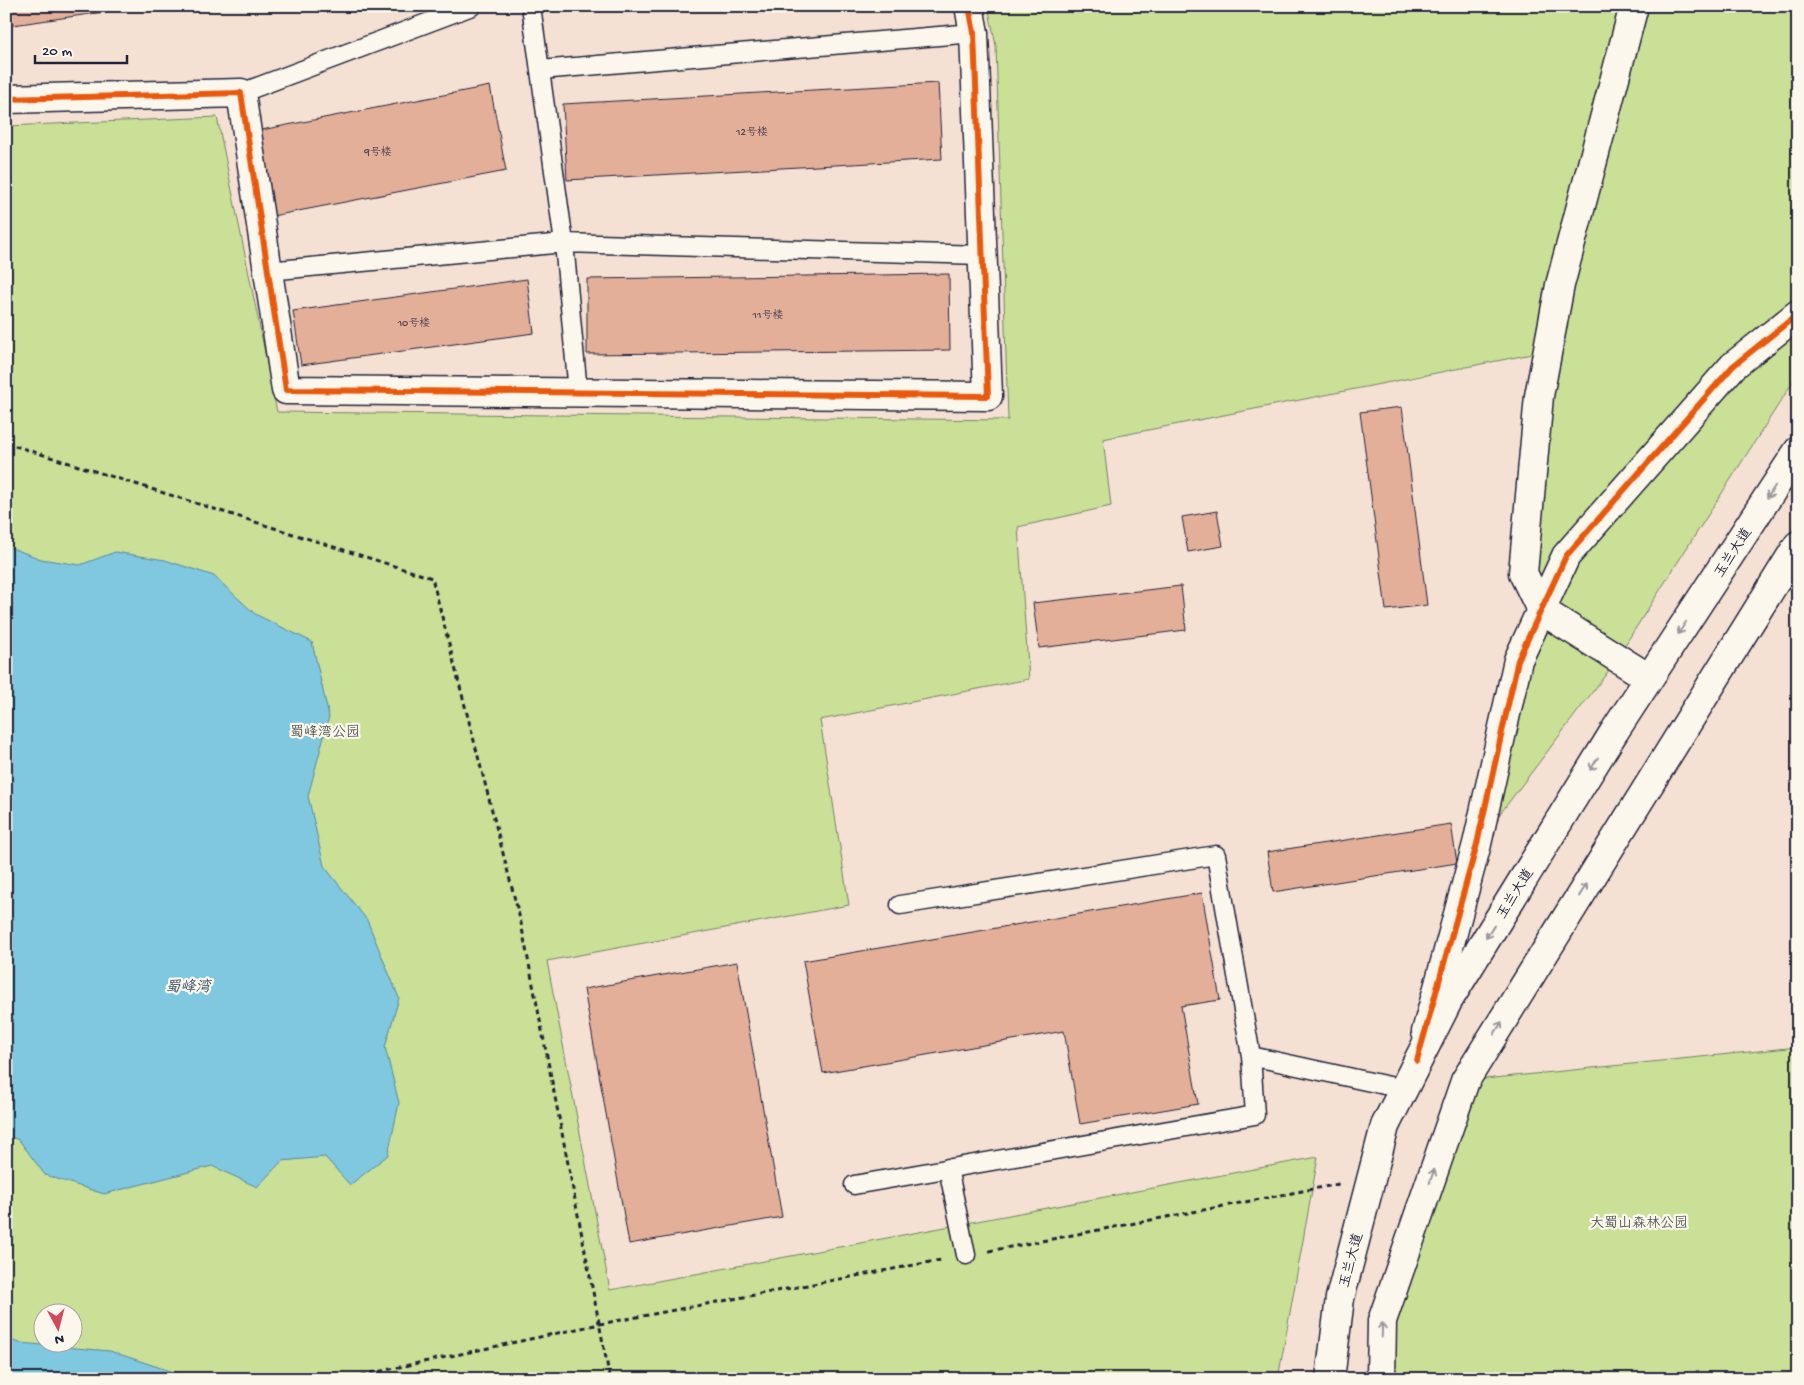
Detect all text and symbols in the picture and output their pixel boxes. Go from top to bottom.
scale bar [35,32,128,64]
text: 20 m [42,43,72,61]
house number: 12号楼 [735,126,768,139]
house number: 9号楼 [363,146,392,159]
house number: 11号楼 [752,309,783,322]
house number: 10号楼 [397,317,430,330]
one-way arrow [1766,485,1776,499]
street label: 玉兰大道 [1711,525,1756,581]
one-way arrow [1677,620,1687,634]
park label: 蜀峰湾公园 [290,724,360,742]
one-way arrow [1588,757,1598,771]
street label: 玉兰大道 [1493,866,1538,923]
one-way arrow [1578,883,1589,897]
one-way arrow [1484,925,1494,939]
water label: 蜀峰湾 [165,978,212,997]
one-way arrow [1493,1022,1503,1036]
one-way arrow [1428,1169,1437,1184]
park label: 大蜀山森林公园 [1590,1215,1688,1233]
street label: 玉兰大道 [1336,1231,1368,1290]
north arrow [32,1302,82,1352]
one-way arrow [1377,1322,1387,1338]
text: N [54,1329,65,1347]

